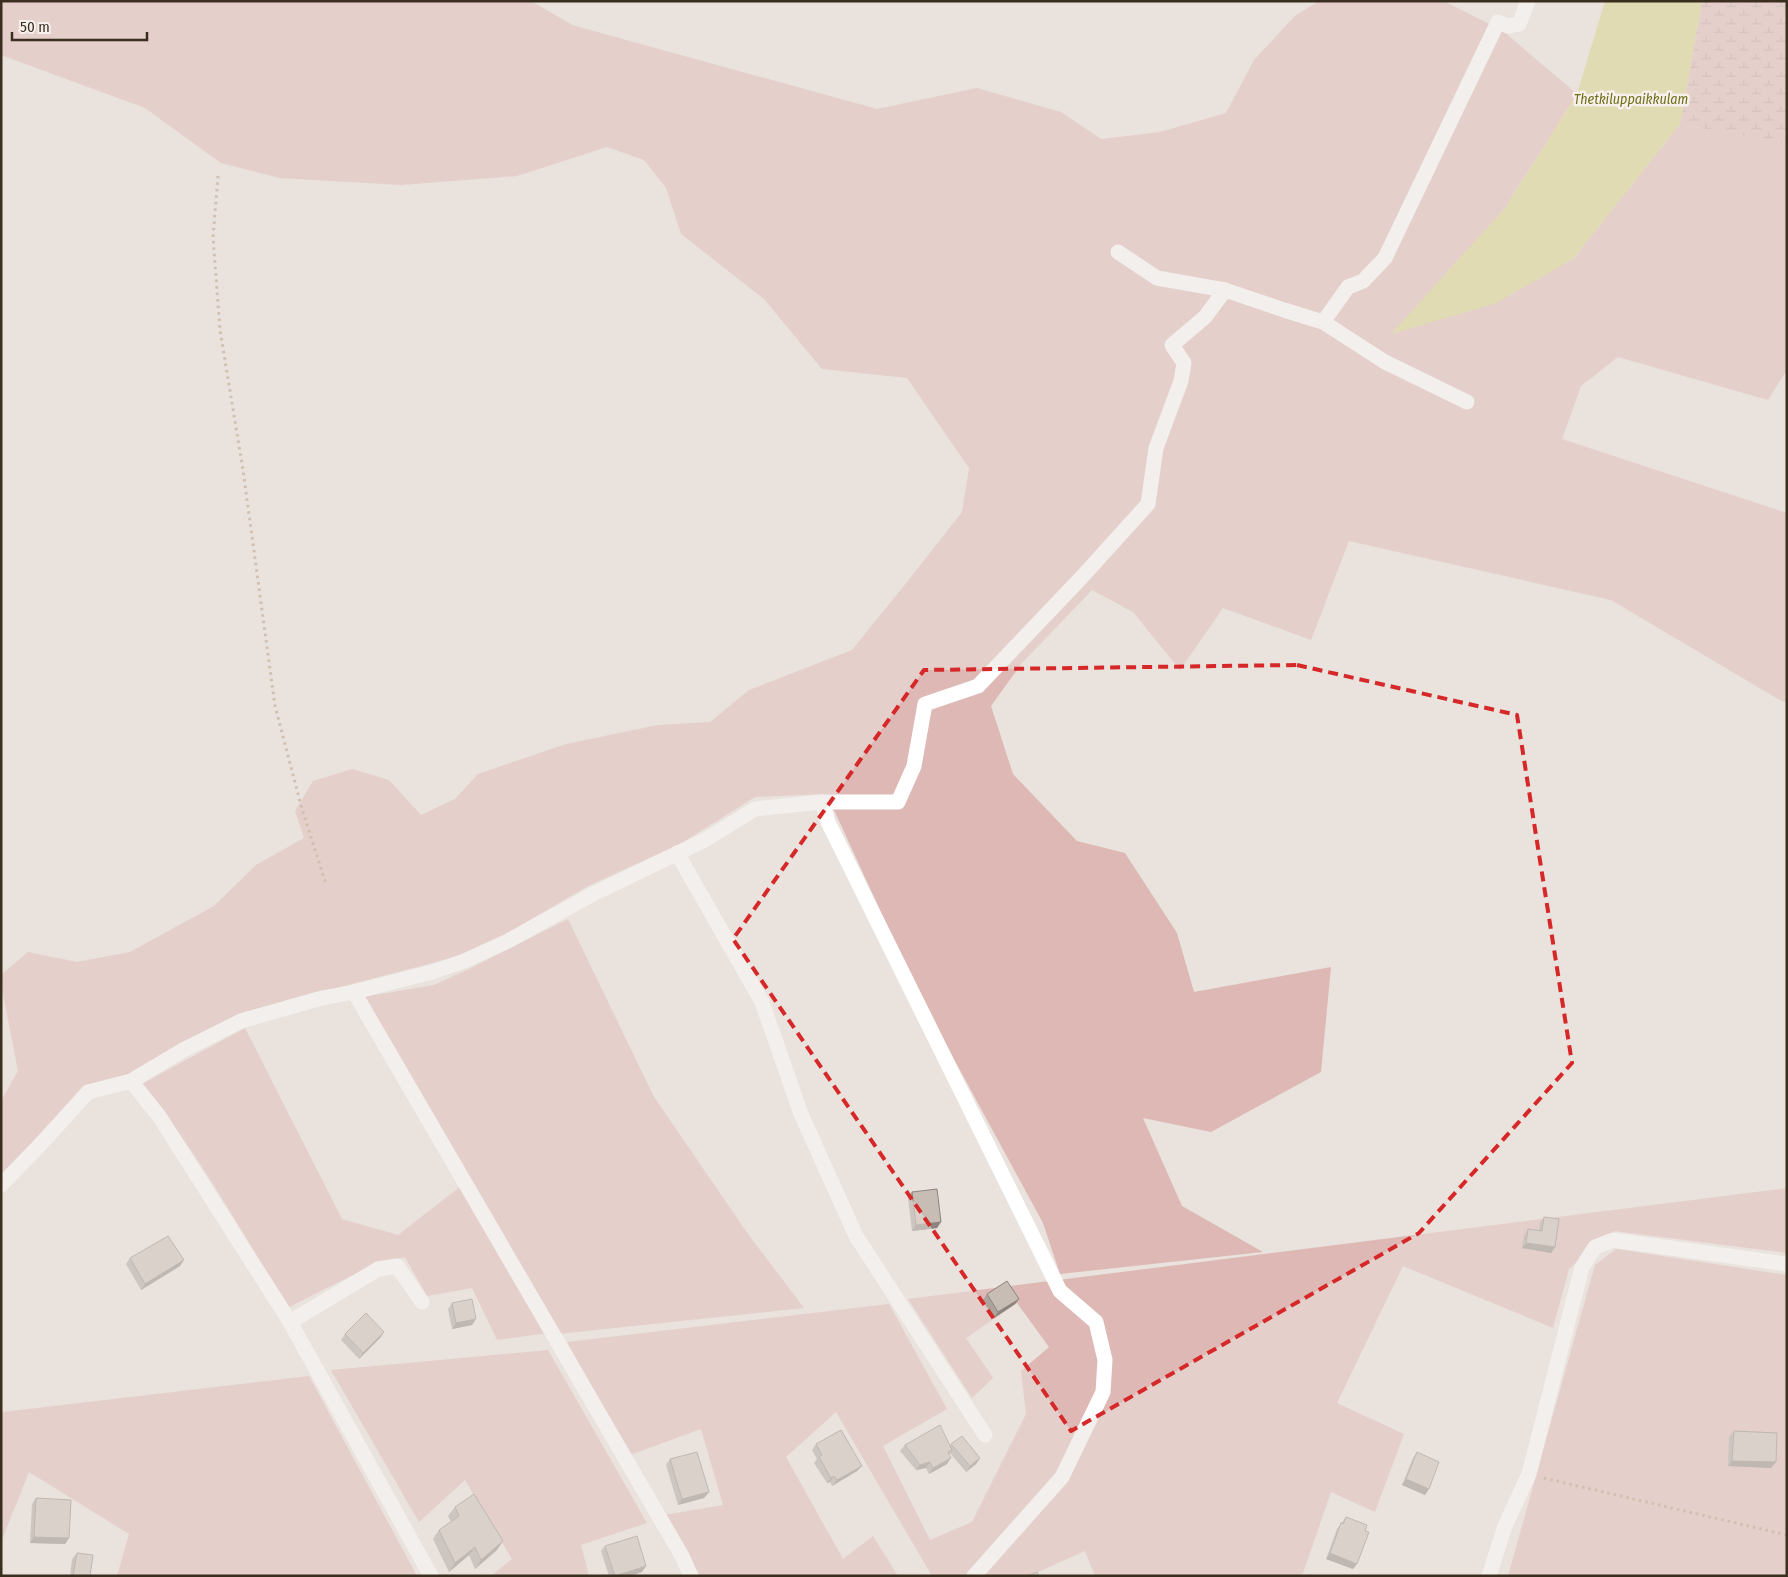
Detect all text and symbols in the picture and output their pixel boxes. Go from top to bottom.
scale bar [12,10,148,42]
text: 50 m [20,18,50,36]
water label: Thetkiluppaikkulam [1574,91,1688,108]

